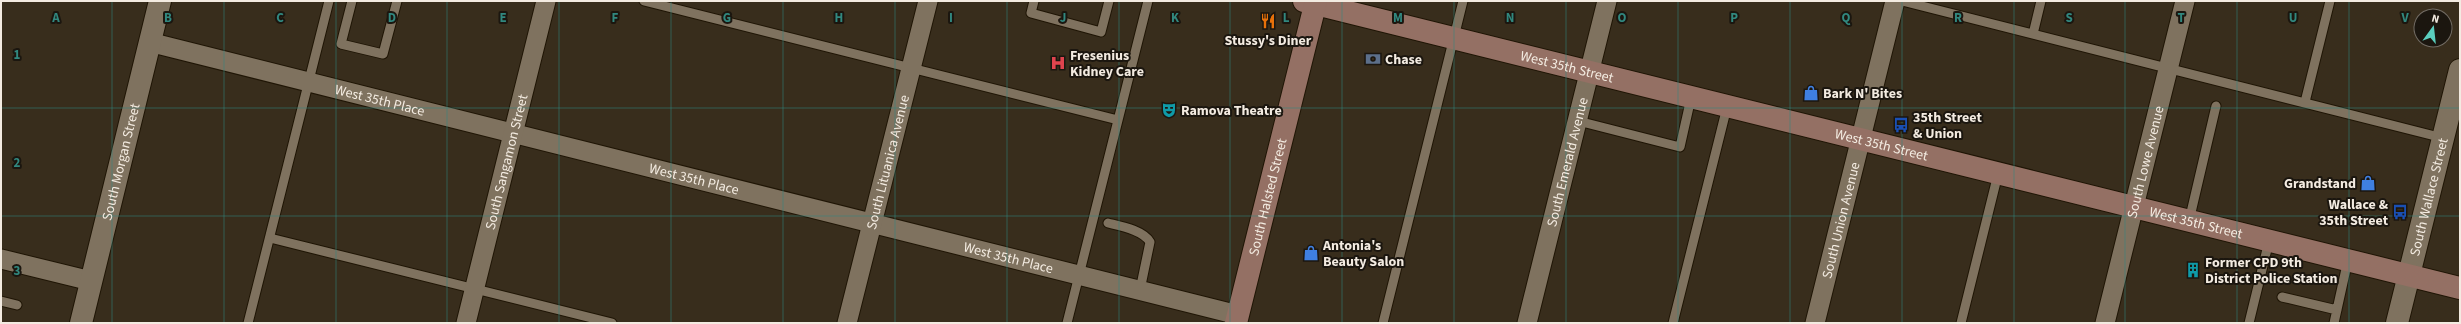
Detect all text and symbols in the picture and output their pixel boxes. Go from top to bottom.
north arrow [2413,8,2453,48]
text: A [51,9,60,27]
text: B [164,9,172,27]
text: C [276,9,284,27]
text: D [388,9,396,27]
text: E [499,9,507,27]
text: F [612,9,619,27]
text: G [723,9,731,27]
text: H [835,9,843,27]
text: I [949,9,953,27]
text: J [1060,9,1066,27]
text: K [1171,9,1180,27]
text: L [1283,9,1290,27]
text: M [1393,9,1403,27]
text: N [1506,9,1514,27]
text: O [1618,9,1627,27]
text: P [1730,9,1738,27]
text: Q [1842,9,1851,27]
text: R [1954,9,1962,27]
text: S [2065,9,2073,27]
text: T [2177,9,2185,27]
text: U [2289,9,2297,27]
text: V [2400,9,2409,27]
text: N [2430,11,2441,27]
restaurant icon: Stussy's Diner [1259,12,1277,30]
place label: Stussy's Diner [1225,31,1312,51]
text: 1 [14,46,21,64]
place label: Fresenius Kidney Care [1070,46,1144,82]
street label: West 35th Street [1518,46,1616,89]
bank icon: Chase [1364,50,1382,68]
place label: Chase [1385,50,1422,70]
hospital icon: Fresenius Kidney Care [1049,54,1067,72]
street label: West 35th Place [333,80,427,122]
shop icon: Bark N' Bites [1802,84,1820,102]
place label: Bark N' Bites [1823,84,1902,104]
street label: South Sangamon Street [481,92,533,232]
street label: South Lituanica Avenue [862,93,915,232]
street label: South Emerald Avenue [1542,95,1594,229]
street label: South Morgan Street [98,101,146,223]
theatre icon: Ramova Theatre [1160,101,1178,119]
place label: Ramova Theatre [1181,101,1282,121]
street label: South Lowe Avenue [2122,104,2170,220]
place label: 35th Street & Union [1913,108,1982,144]
bus stop icon: 35th Street & Union [1892,116,1910,134]
street label: West 35th Street [1833,124,1930,167]
street label: South Halsted Street [1244,136,1293,258]
street label: South Wallace Street [2405,136,2454,258]
text: 2 [14,154,21,172]
street label: West 35th Place [647,159,741,201]
street label: South Union Avenue [1817,160,1866,281]
place label: Grandstand [2284,174,2356,194]
shop icon: Grandstand [2359,174,2377,192]
place label: Wallace & 35th Street [2319,195,2389,231]
street label: West 35th Street [2147,202,2245,245]
bus stop icon: Wallace & 35th Street [2391,203,2409,221]
place label: Antonia's Beauty Salon [1322,236,1404,272]
street label: West 35th Place [961,238,1055,279]
shop icon: Antonia's Beauty Salon [1302,244,1320,262]
place label: Former CPD 9th District Police Station [2205,253,2338,289]
building icon: Former CPD 9th District Police Station [2184,261,2202,279]
text: 3 [14,262,21,280]

